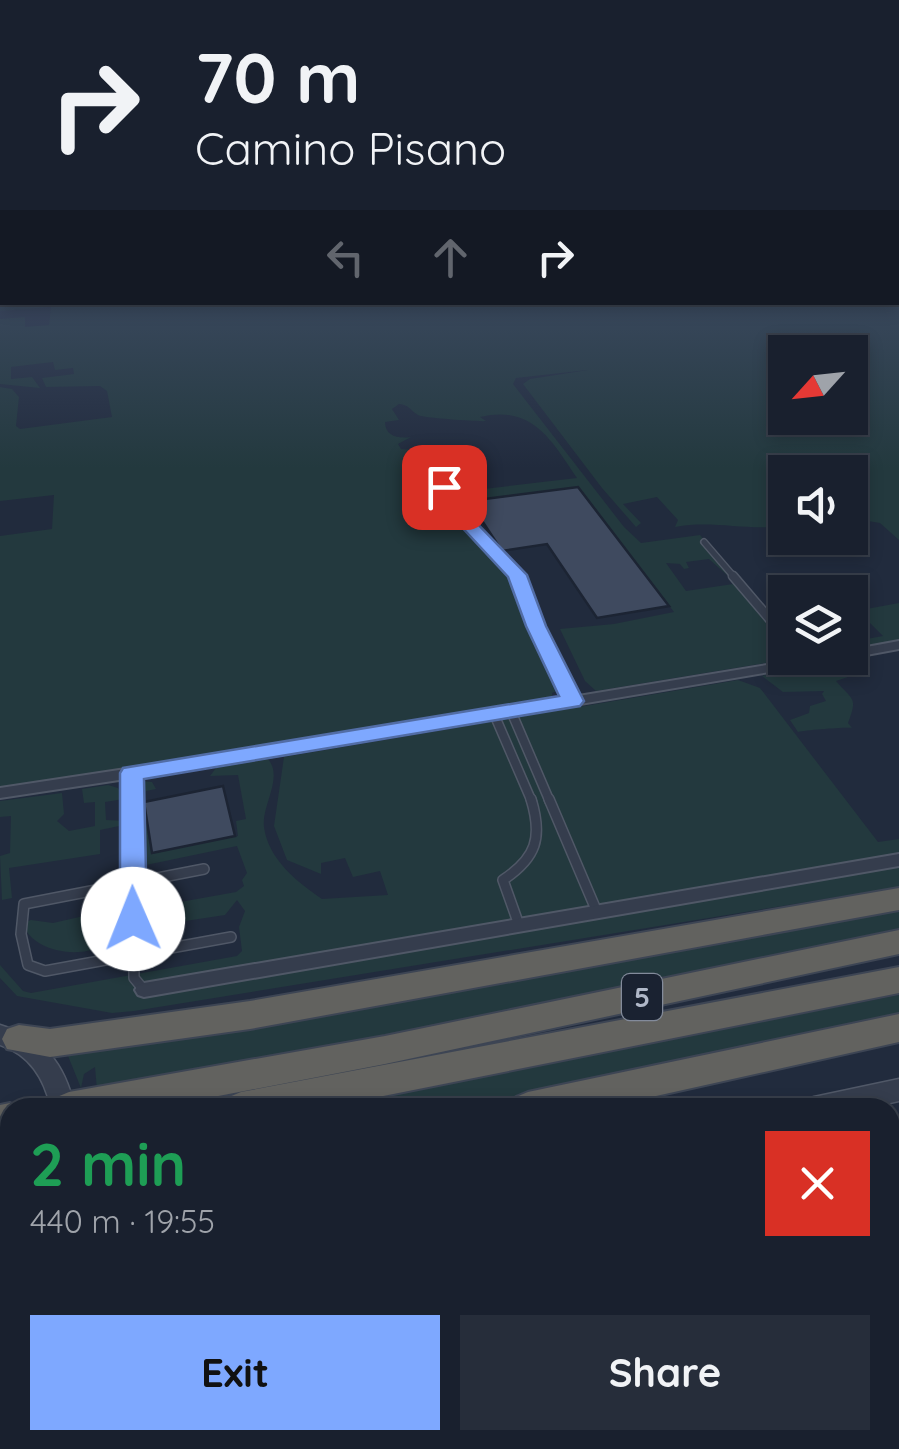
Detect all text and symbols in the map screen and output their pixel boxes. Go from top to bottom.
text: 70 m [195,33,361,121]
icon: right [30,40,160,170]
text: Camino Pisano [195,120,506,176]
icon: left [318,230,373,285]
icon: ahead [423,230,478,285]
icon: right [528,230,583,285]
north arrow [768,335,868,435]
map controls [768,335,868,675]
pin [402,445,487,530]
button: sound [768,455,868,555]
icon: arrive [417,460,472,515]
button: layers [768,575,868,675]
position arrow [81,867,185,971]
road number: 5 [622,974,662,1020]
text: 2 min [30,1126,186,1201]
button: close [765,1131,870,1236]
text: 440 m · 19:55 [30,1201,215,1241]
button: Exit [30,1315,440,1430]
button: Share [460,1315,870,1430]

